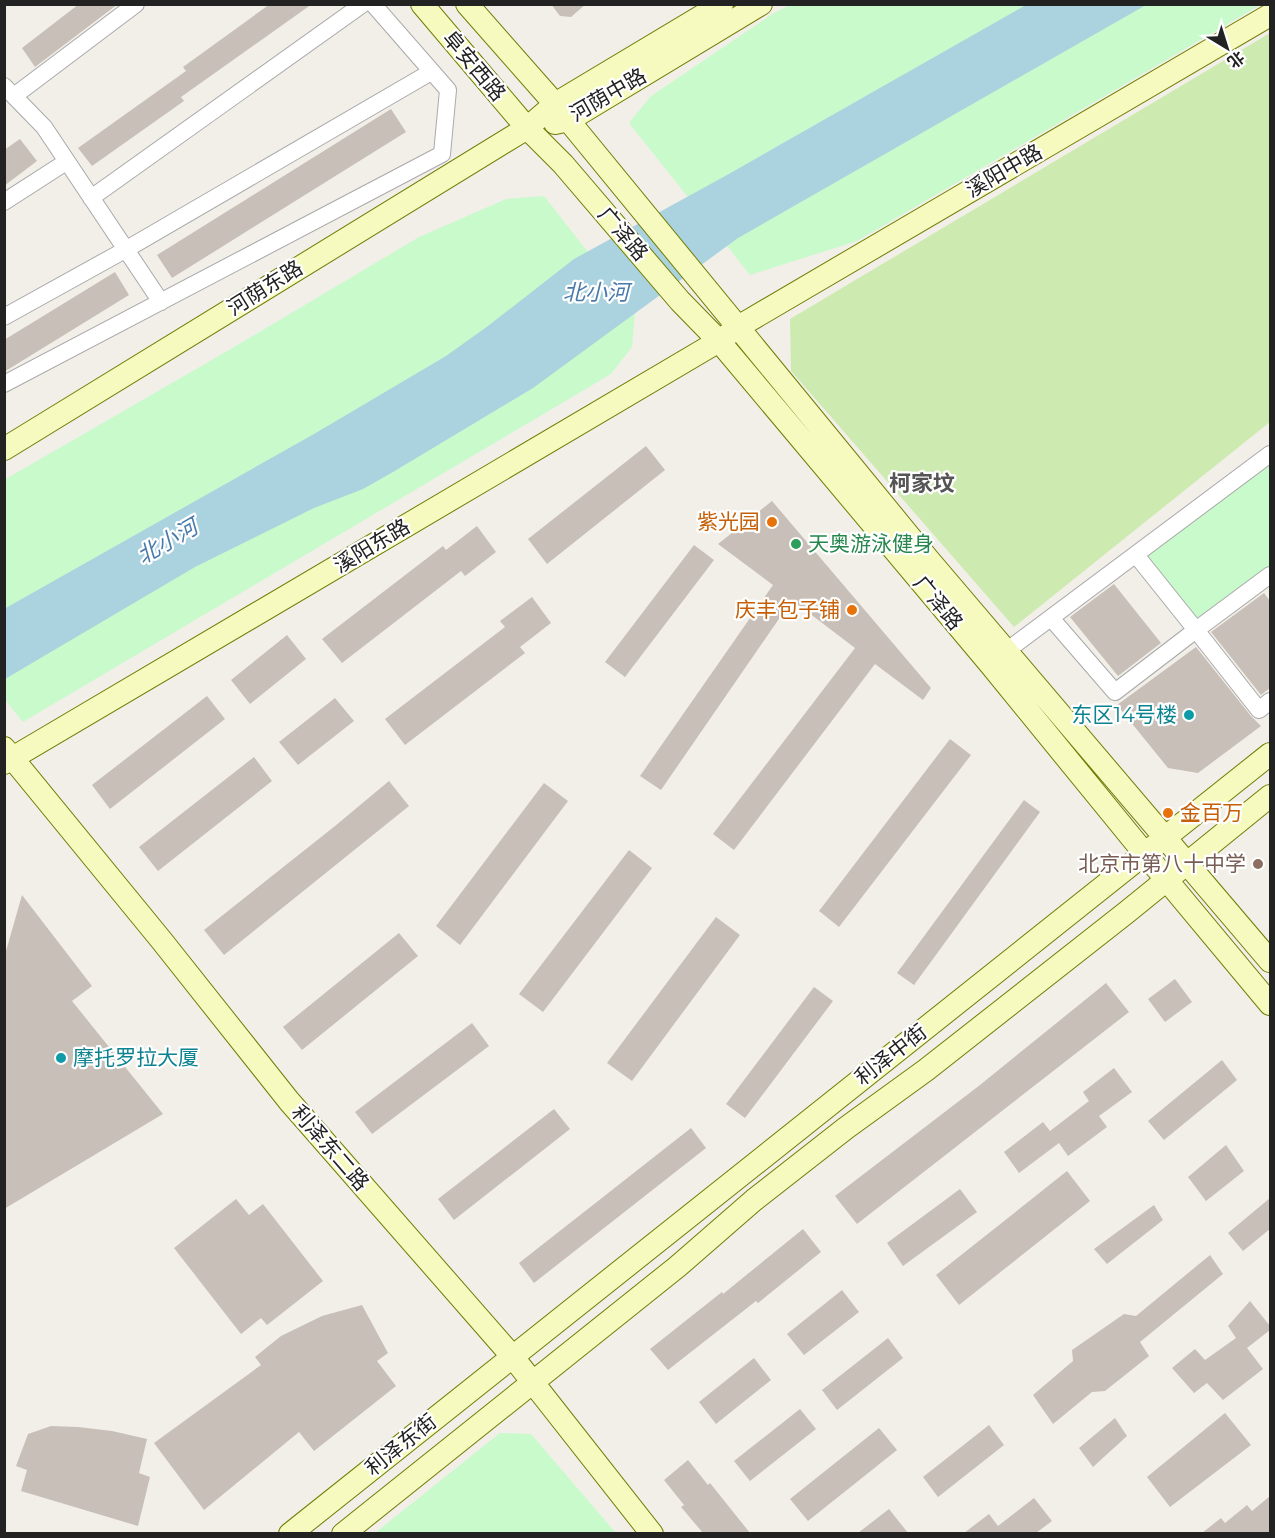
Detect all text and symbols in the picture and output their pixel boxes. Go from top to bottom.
north arrow [1197,18,1257,78]
street label: 阜安西路 [438,25,511,106]
text: 北 [1224,47,1248,72]
street label: 河荫中路 [565,63,650,126]
street label: 溪阳中路 [961,139,1046,202]
street label: 广泽路 [593,202,653,266]
street label: 河荫东路 [222,255,307,320]
water label: 北小河 [563,279,633,306]
district label: 柯家坟 [889,470,955,497]
place label: 紫光园 [697,509,760,534]
water label: 北小河 [132,511,206,570]
street label: 溪阳东路 [329,513,414,578]
marker: 紫光园 [765,515,779,529]
place label: 天奥游泳健身 [808,531,934,556]
marker: 天奥游泳健身 [789,537,803,551]
street label: 广泽路 [909,571,968,635]
place label: 庆丰包子铺 [735,597,840,622]
marker: 庆丰包子铺 [845,603,859,617]
place label: 东区14号楼 [1072,702,1177,727]
marker: 东区14号楼 [1182,708,1196,722]
place label: 金百万 [1180,800,1243,825]
marker: 金百万 [1161,806,1175,820]
place label: 北京市第八十中学 [1078,851,1246,876]
marker: 北京市第八十中学 [1251,857,1265,871]
street label: 利泽中街 [850,1019,931,1090]
place label: 摩托罗拉大厦 [73,1045,199,1070]
marker: 摩托罗拉大厦 [54,1051,68,1065]
street label: 利泽东二路 [287,1100,374,1195]
street label: 利泽东街 [360,1408,441,1481]

